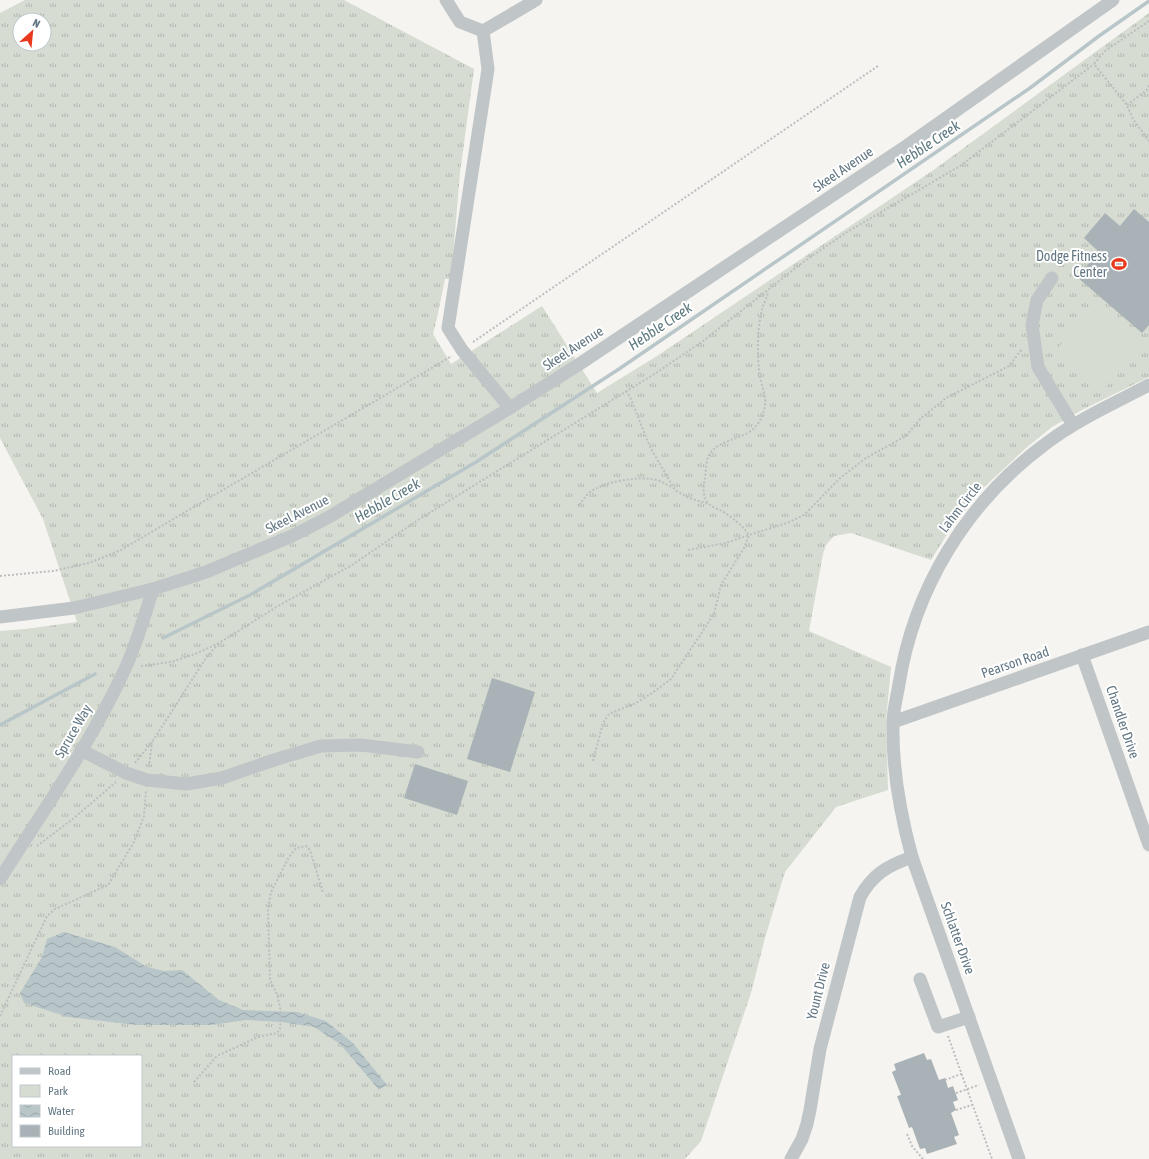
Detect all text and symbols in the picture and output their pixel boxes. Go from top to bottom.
north arrow [12,12,52,52]
text: N [31,16,42,30]
water label: Hebble Creek [893,116,963,171]
street label: Skeel Avenue [810,143,876,195]
place label: Dodge Fitness Center [1036,248,1108,280]
sports icon: Dodge Fitness Center [1110,255,1128,273]
water label: Hebble Creek [625,298,695,353]
street label: Skeel Avenue [540,323,606,373]
water label: Hebble Creek [351,474,423,526]
street label: Lahm Circle [935,479,985,535]
street label: Skeel Avenue [263,491,331,537]
street label: Pearson Road [979,643,1051,681]
street label: Chandler Drive [1103,683,1143,761]
street label: Spruce Way [51,701,95,760]
street label: Schlatter Drive [938,900,978,976]
street label: Yount Drive [803,961,833,1021]
legend [12,1055,142,1147]
text: Road [48,1064,71,1078]
text: Park [48,1084,69,1098]
text: Water [48,1104,75,1118]
text: Building [48,1124,86,1138]

